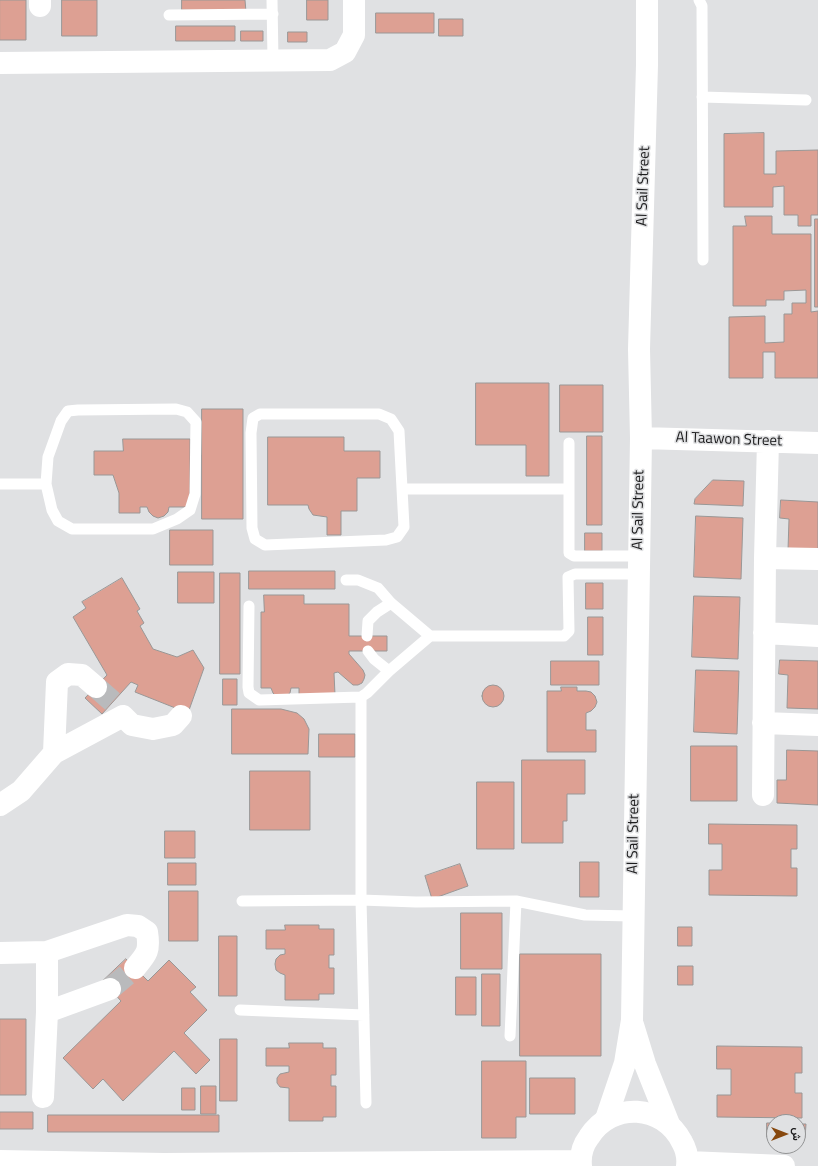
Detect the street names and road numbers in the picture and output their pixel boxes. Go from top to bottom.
street label: Al Sail Street [634,146,654,226]
street label: Al Taawon Street [675,429,783,451]
street label: Al Sail Street [629,470,649,550]
street label: Al Sail Street [624,794,644,874]

